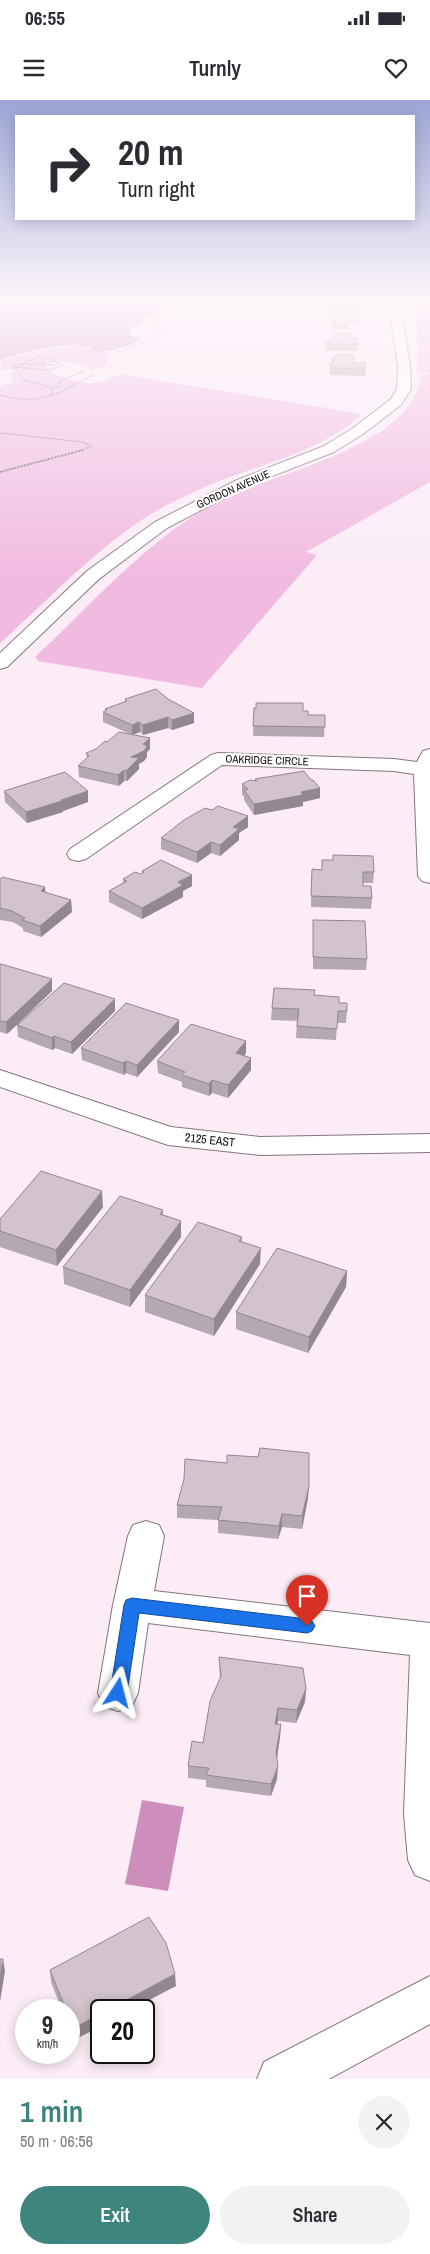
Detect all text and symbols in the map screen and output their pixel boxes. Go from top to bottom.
text: 06:55 [25,5,65,31]
text: Turnly [189,53,241,83]
icon: menu [20,54,48,82]
icon: heart [382,54,410,82]
text: 20 m [118,129,183,176]
icon: right [35,135,100,200]
text: Turn right [118,174,195,204]
street label: GORDON AVENUE [194,467,272,511]
street label: OAKRIDGE CIRCLE [225,752,309,768]
street label: 2125 EAST [184,1129,236,1151]
pin [286,1575,328,1626]
icon: arrive [293,1582,321,1610]
position arrow [91,1666,143,1718]
speed limit sign: 20 [90,1999,155,2064]
text: 9 [42,2008,53,2042]
text: km/h [37,2036,58,2052]
text: 1 min [20,2091,83,2131]
button: close [358,2096,410,2148]
text: 50 m · 06:56 [20,2130,93,2152]
button: Exit [20,2186,210,2244]
button: Share [220,2186,410,2244]

